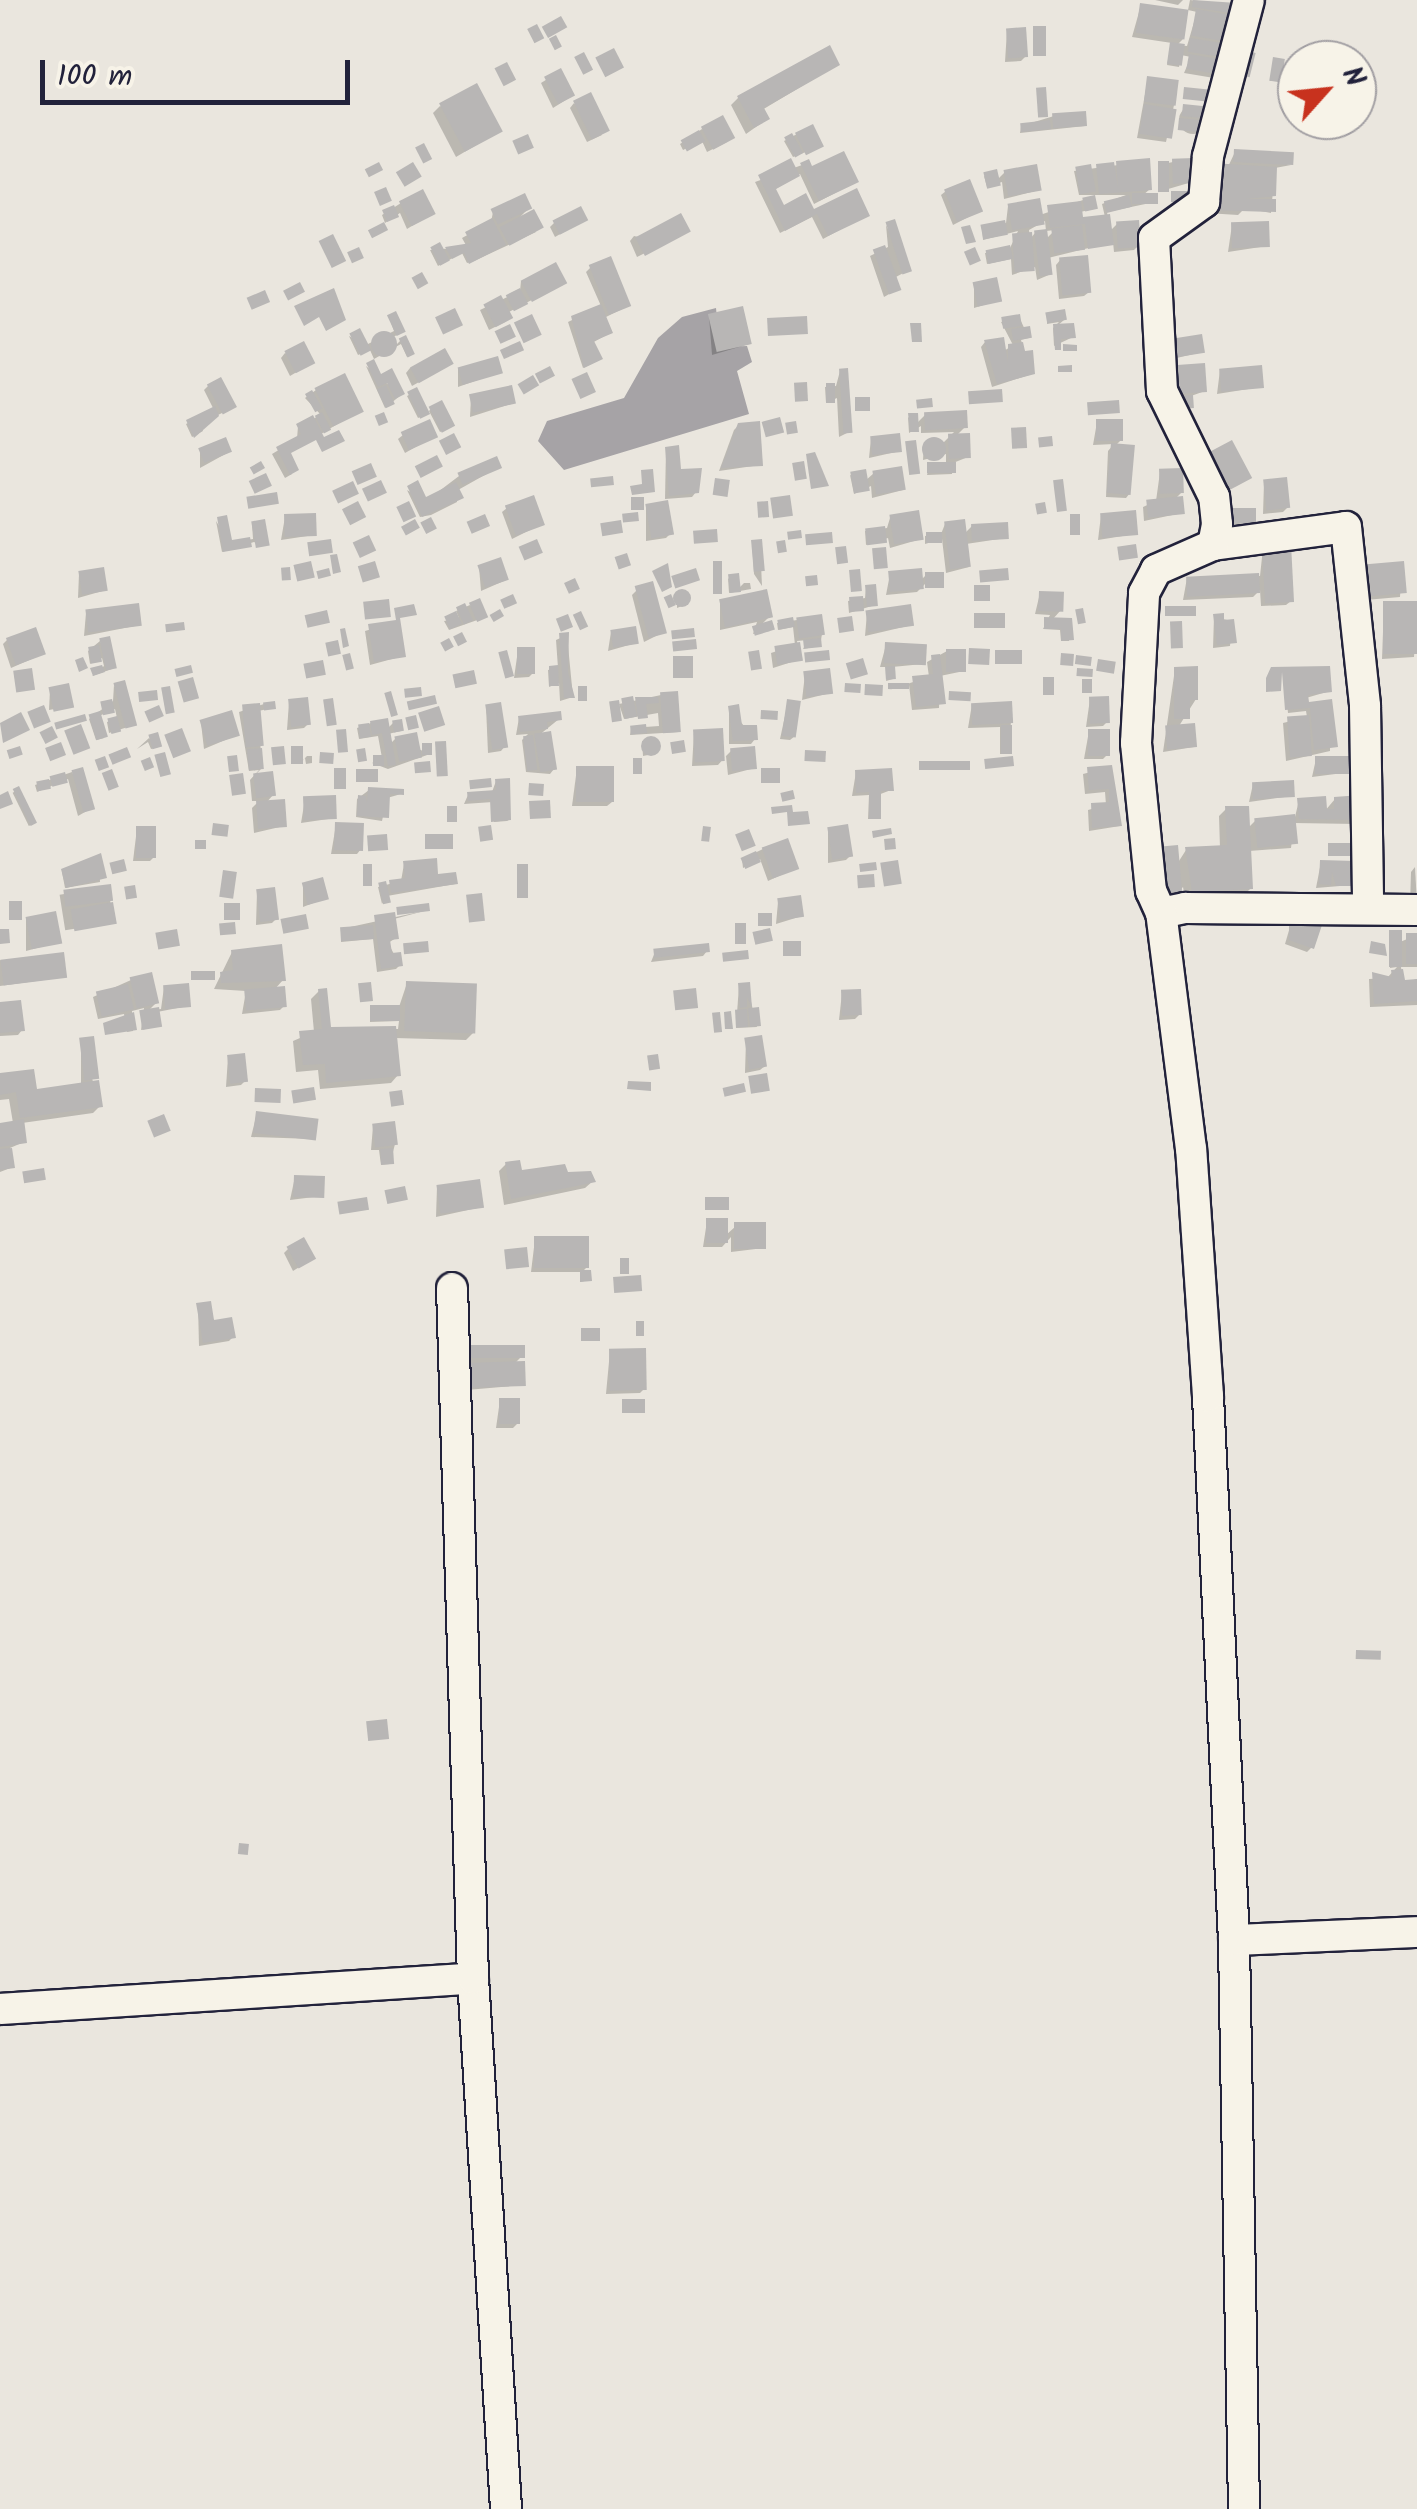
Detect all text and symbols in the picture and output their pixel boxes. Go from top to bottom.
scale bar [45,40,355,102]
north arrow [1277,40,1377,140]
text: 100 m [57,53,132,101]
text: N [1328,59,1376,95]

